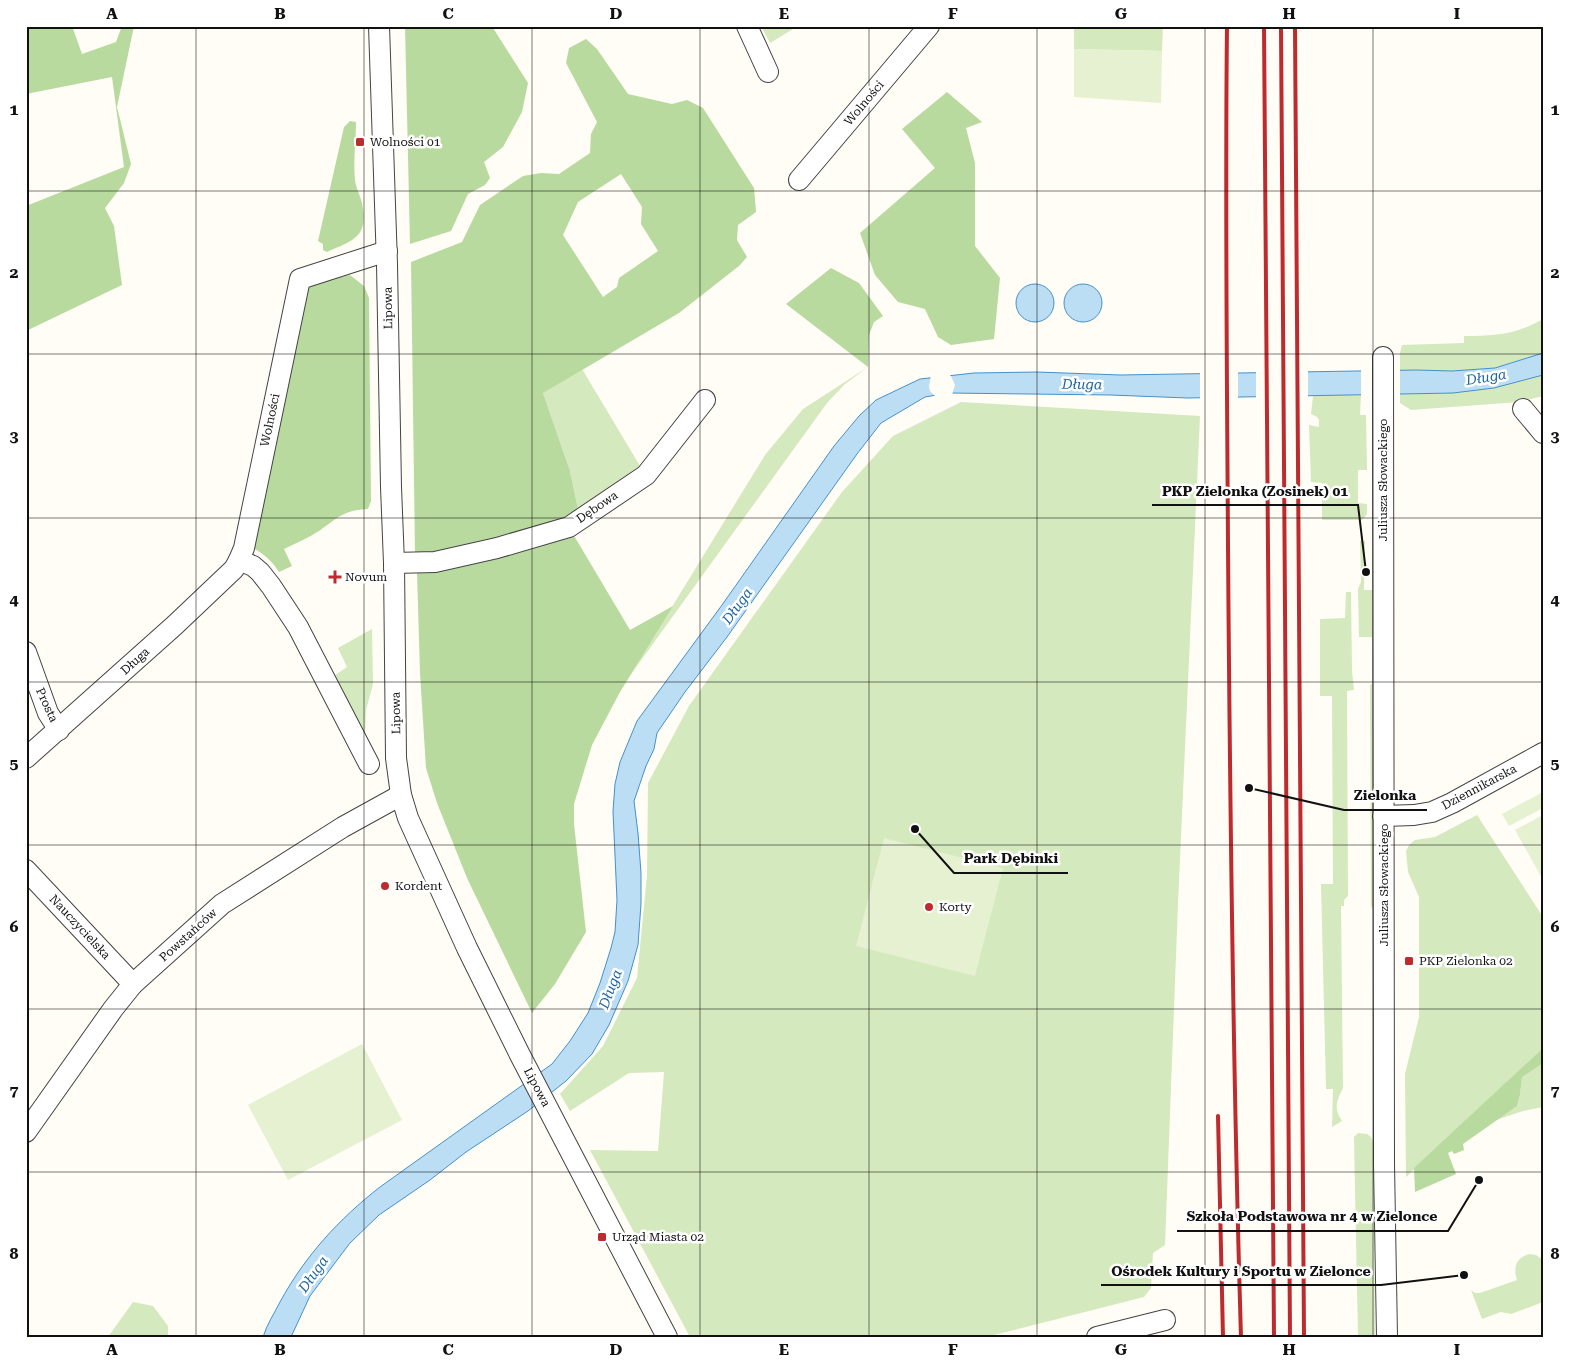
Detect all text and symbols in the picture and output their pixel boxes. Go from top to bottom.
text: A [106,4,118,23]
text: B [274,4,286,23]
text: C [442,4,454,23]
text: D [610,4,623,23]
text: E [779,4,789,23]
text: F [948,4,958,23]
text: G [1115,4,1128,23]
text: H [1282,4,1296,23]
text: I [1454,4,1460,23]
street label: Wolności [841,78,887,128]
text: 1 [10,100,19,119]
text: 1 [1551,100,1560,119]
place label: Wolności 01 [370,135,441,149]
marker: Wolności 01 [354,136,366,148]
text: 2 [10,263,19,282]
text: 2 [1551,263,1560,282]
street label: Lipowa [381,286,395,329]
water label: Długa [1464,366,1507,388]
water label: Długa [1061,376,1102,392]
street label: Wolności [258,392,282,448]
street label: Juliusza Słowackiego [1376,419,1390,541]
text: 3 [10,427,19,446]
text: 3 [1551,427,1560,446]
callout: PKP Zielonka (Zosinek) 01 [1152,476,1358,505]
text: PKP Zielonka (Zosinek) 01 [1162,483,1348,499]
street label: Dębowa [574,488,621,526]
place label: Novum [345,570,387,584]
marker: Novum [329,571,341,583]
water label: Długa [718,585,755,628]
text: 4 [10,590,19,609]
text: 4 [1551,590,1560,609]
street label: Długa [118,644,153,677]
street label: Prosta [33,685,61,725]
street label: Lipowa [389,691,403,734]
text: 5 [10,754,19,773]
text: 5 [1551,754,1560,773]
street label: Dziennikarska [1439,761,1519,813]
callout: Zielonka [1344,781,1427,810]
text: Zielonka [1354,787,1417,803]
street label: Juliusza Słowackiego [1377,824,1391,946]
callout: Park Dębinki [954,844,1068,873]
text: Park Dębinki [964,850,1058,866]
place label: Kordent [395,879,443,893]
marker: Kordent [379,880,391,892]
street label: Nauczycielska [47,892,114,962]
place label: Korty [939,900,973,914]
marker: Korty [923,901,935,913]
street label: Powstańców [156,905,220,964]
text: 6 [10,917,19,936]
text: 6 [1551,917,1560,936]
place label: PKP Zielonka 02 [1419,954,1513,968]
marker: PKP Zielonka 02 [1403,955,1415,967]
water label: Długa [595,967,625,1012]
street label: Lipowa [521,1065,553,1109]
text: 7 [10,1081,19,1100]
text: 7 [1551,1081,1560,1100]
callout: Szkoła Podstawowa nr 4 w Zielonce [1177,1202,1448,1231]
text: Szkoła Podstawowa nr 4 w Zielonce [1186,1208,1438,1224]
place label: Urząd Miasta 02 [612,1230,704,1244]
marker: Urząd Miasta 02 [596,1231,608,1243]
text: 8 [10,1244,19,1263]
text: 8 [1551,1244,1560,1263]
water label: Długa [294,1253,331,1296]
callout: Ośrodek Kultury i Sportu w Zielonce [1101,1256,1381,1285]
text: Ośrodek Kultury i Sportu w Zielonce [1111,1263,1371,1279]
text: A [106,1340,118,1359]
text: B [274,1340,286,1359]
text: C [442,1340,454,1359]
text: D [610,1340,623,1359]
text: E [779,1340,789,1359]
text: F [948,1340,958,1359]
text: G [1115,1340,1128,1359]
text: H [1282,1340,1296,1359]
text: I [1454,1340,1460,1359]

